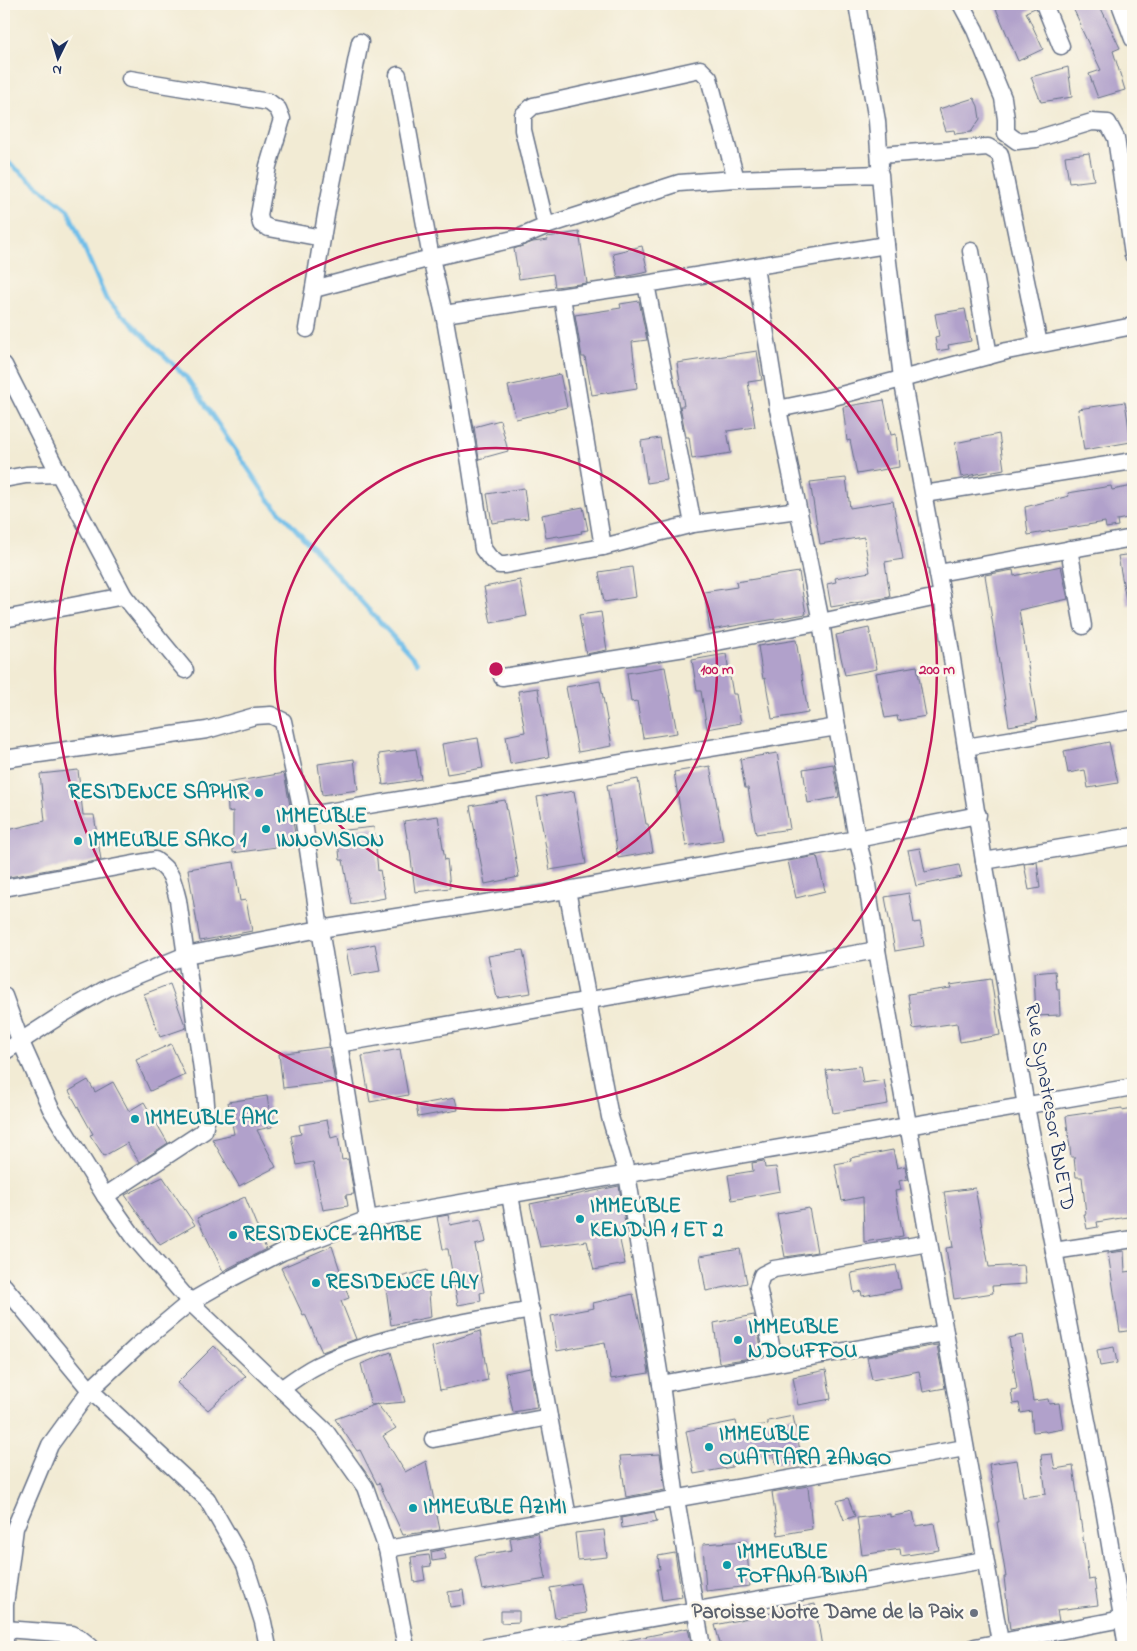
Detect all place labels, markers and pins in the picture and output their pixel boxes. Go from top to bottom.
centre of rings [487,660,505,678]
place label: RESIDENCE SAPHIR [68,778,249,808]
marker: RESIDENCE SAPHIR [253,787,265,799]
place label: IMMEUBLE INNOVISION [276,802,384,856]
marker: IMMEUBLE INNOVISION [260,823,272,835]
place label: IMMEUBLE SAKO 1 [88,826,247,856]
marker: IMMEUBLE SAKO 1 [72,835,84,847]
place label: IMMEUBLE AMC [145,1104,279,1134]
marker: IMMEUBLE AMC [129,1113,141,1125]
place label: IMMEUBLE KENDJA 1 ET 2 [590,1192,724,1246]
marker: IMMEUBLE KENDJA 1 ET 2 [574,1213,586,1225]
place label: RESIDENCE ZAMBE [243,1220,422,1250]
marker: RESIDENCE ZAMBE [227,1229,239,1241]
place label: RESIDENCE LALY [326,1268,479,1298]
marker: RESIDENCE LALY [310,1277,322,1289]
place label: IMMEUBLE NDOUFFOU [748,1313,857,1367]
marker: IMMEUBLE NDOUFFOU [732,1334,744,1346]
place label: IMMEUBLE OUATTARA ZANGO [719,1420,891,1474]
marker: IMMEUBLE OUATTARA ZANGO [703,1441,715,1453]
place label: IMMEUBLE AZIMI [423,1493,567,1523]
marker: IMMEUBLE AZIMI [407,1502,419,1514]
place label: IMMEUBLE FOFANA BINA [736,1538,867,1592]
marker: IMMEUBLE FOFANA BINA [721,1559,733,1571]
place label: Paroisse Notre Dame de la Paix [691,1598,964,1628]
marker: Paroisse Notre Dame de la Paix [968,1607,980,1619]

